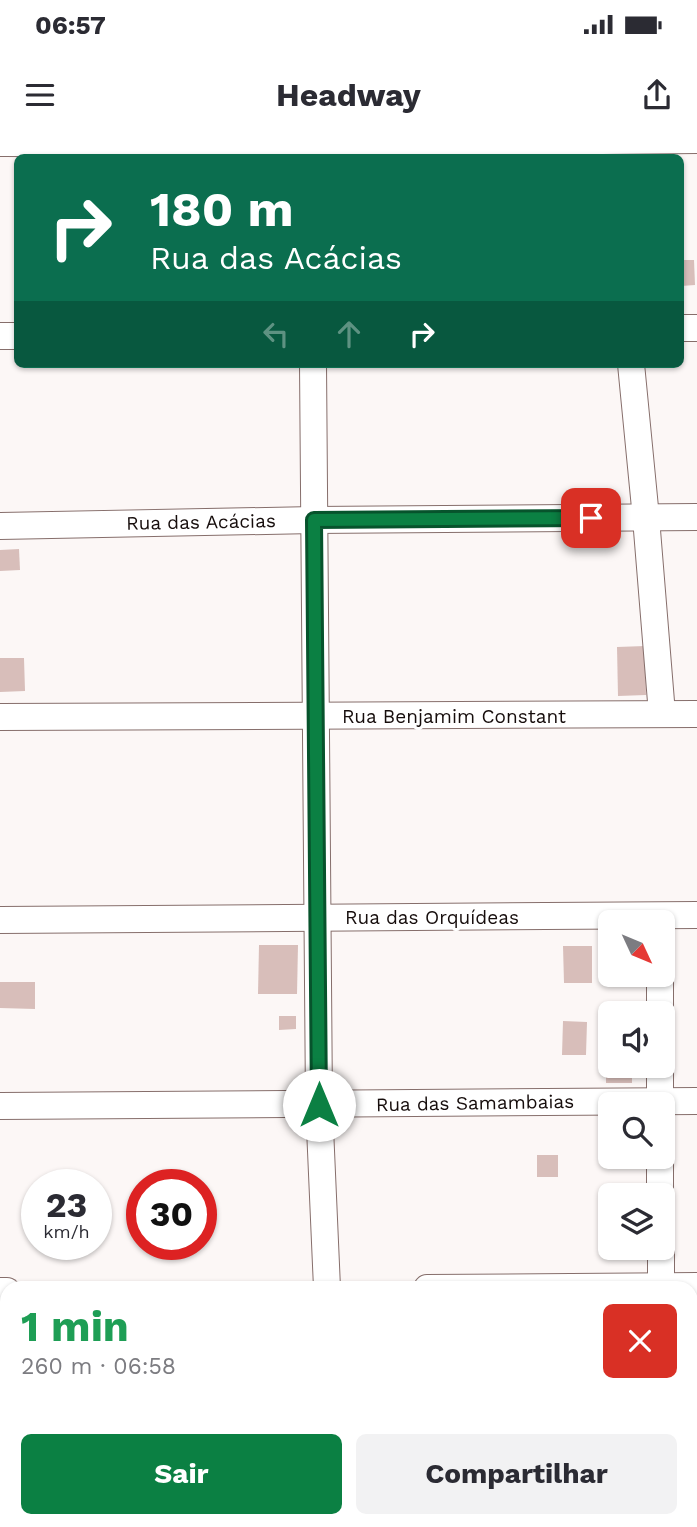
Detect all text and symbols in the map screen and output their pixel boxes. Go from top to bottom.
text: 06:57 [35,10,106,40]
icon: menu [21,76,59,114]
text: Headway [276,76,421,114]
icon: share [638,76,676,114]
text: 180 m [150,180,294,238]
icon: right [35,182,126,273]
text: Rua das Acácias [150,239,402,277]
icon: left [257,315,295,353]
icon: ahead [330,315,368,353]
icon: right [403,315,441,353]
pin [561,488,621,548]
icon: arrive [572,499,610,537]
street label: Rua das Acácias [126,509,276,535]
street label: Rua Benjamim Constant [342,705,566,728]
street label: Rua das Orquídeas [345,906,519,929]
north arrow [598,910,676,987]
map controls [598,910,675,1260]
button: sound [598,1001,675,1078]
position arrow [282,1068,356,1142]
street label: Rua das Samambaias [376,1090,574,1116]
button: search [598,1092,675,1169]
speed limit sign: 30 [126,1169,217,1260]
button: layers [598,1183,675,1260]
text: 23 [46,1184,87,1226]
text: km/h [43,1221,90,1242]
text: 1 min [21,1302,129,1351]
button: close [603,1304,677,1378]
text: 260 m · 06:58 [21,1353,176,1380]
button: Sair [21,1434,342,1514]
button: Compartilhar [356,1434,677,1514]

